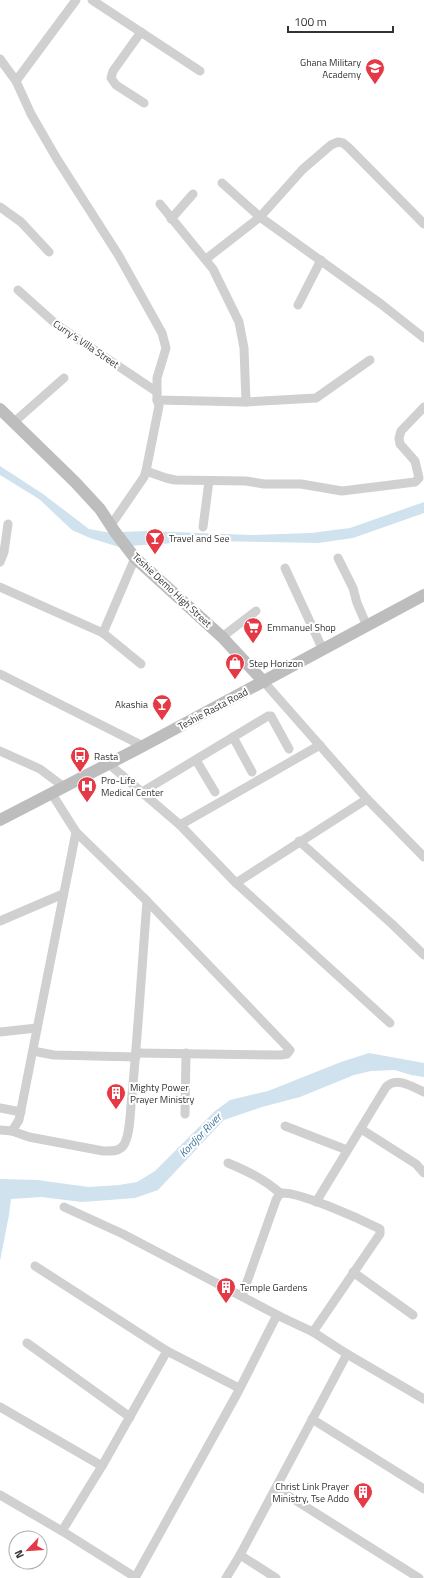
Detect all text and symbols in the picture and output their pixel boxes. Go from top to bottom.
scale bar [288,8,393,34]
text: 100 m [294,12,327,31]
place label: Ghana Military Academy [300,55,361,82]
school or university icon: Ghana Military Academy [364,57,386,85]
street label: Curry's Villa Street [50,316,122,372]
bar icon: Travel and See [144,527,166,555]
place label: Travel and See [169,531,230,546]
street label: Teshie Demo High Street [129,549,215,631]
supermarket icon: Emmanuel Shop [242,616,264,644]
place label: Emmanuel Shop [267,620,336,635]
shop icon: Step Horizon [224,652,246,680]
place label: Step Horizon [249,656,303,671]
street label: Teshie Rasta Road [175,684,251,734]
bar icon: Akashia [151,693,173,721]
place label: Akashia [115,697,148,712]
bus stop icon: Rasta [69,745,91,773]
place label: Rasta [94,749,118,764]
place label: Pro-Life Medical Center [101,773,164,800]
hospital icon: Pro-Life Medical Center [76,775,98,803]
place label: Mighty Power Prayer Ministry [130,1080,195,1107]
building icon: Mighty Power Prayer Ministry [105,1082,127,1110]
water label: Kordjor River [175,1108,226,1160]
building icon: Temple Gardens [215,1276,237,1304]
place label: Temple Gardens [240,1280,308,1295]
place label: Christ Link Prayer Ministry, Tse Addo [272,1479,350,1506]
building icon: Christ Link Prayer Ministry, Tse Addo [352,1481,374,1509]
north arrow [8,1530,48,1570]
text: N [10,1547,28,1561]

